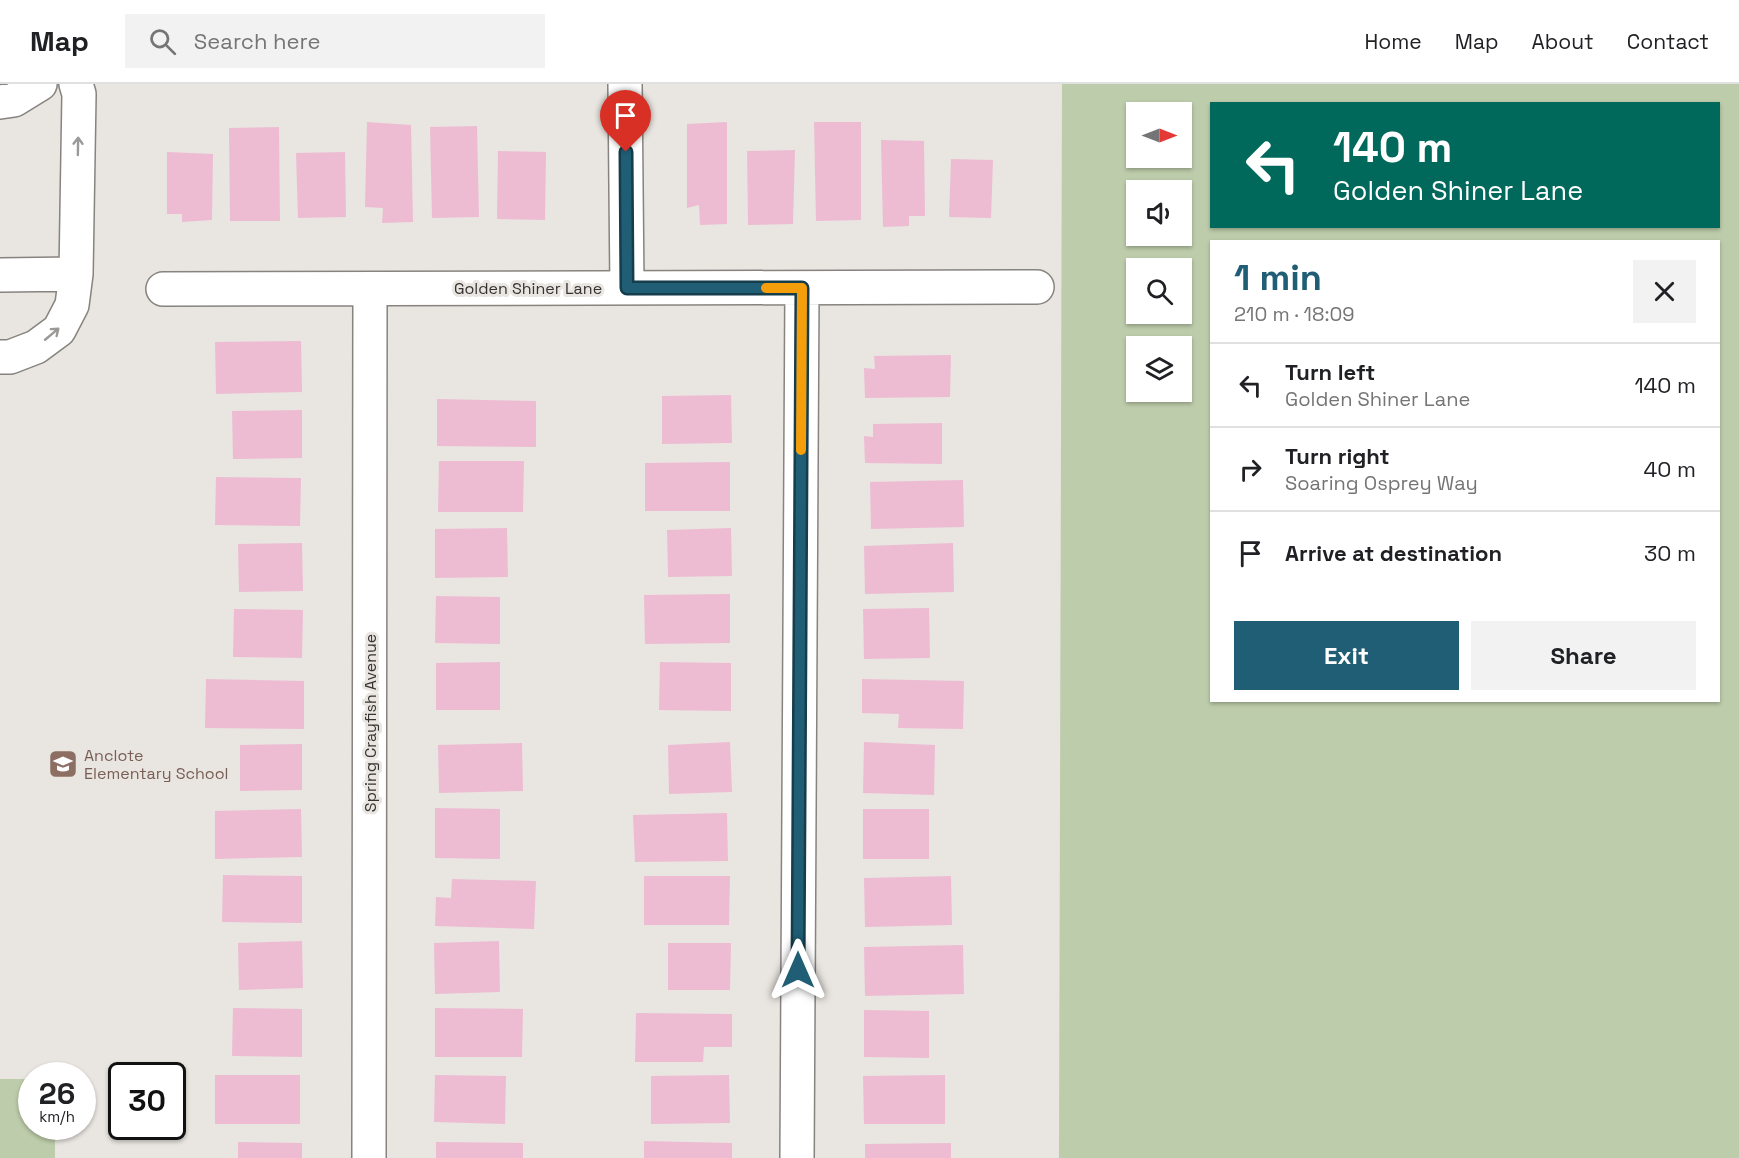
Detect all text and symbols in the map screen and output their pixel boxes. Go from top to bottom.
search box [125,14,545,68]
text: Map [30,23,89,59]
icon: search [146,25,179,58]
text: Search here [194,27,321,55]
text: Home [1364,28,1422,55]
text: Map [1455,28,1499,55]
text: About [1532,28,1594,55]
text: Contact [1627,28,1709,55]
pin [600,90,651,152]
icon: arrive [609,99,642,132]
north arrow [1126,102,1192,168]
map controls [1126,102,1192,402]
text: 140 m [1333,121,1452,174]
icon: left [1234,126,1312,204]
one-way arrow [72,137,84,157]
text: Golden Shiner Lane [1333,173,1583,208]
button: sound [1126,180,1192,246]
text: 1 min [1234,255,1322,301]
button: search [1126,258,1192,324]
button: close [1633,260,1696,323]
street label: Golden Shiner Lane [454,278,602,299]
text: 210 m · 18:09 [1234,301,1355,327]
one-way arrow [44,328,60,341]
button: layers [1126,336,1192,402]
text: Turn left [1285,358,1375,386]
icon: left [1234,369,1267,402]
text: 140 m [1634,371,1696,399]
text: Golden Shiner Lane [1285,386,1470,412]
text: Turn right [1285,442,1390,470]
icon: right [1234,453,1267,486]
text: 40 m [1644,455,1696,483]
text: Soaring Osprey Way [1285,470,1478,496]
icon: arrive [1234,537,1267,570]
text: Arrive at destination [1285,539,1502,567]
text: 30 m [1644,539,1696,567]
button: Exit [1234,621,1459,690]
button: Share [1471,621,1696,690]
street label: Spring Crayfish Avenue [360,634,381,812]
place label: Anclote Elementary School [84,745,229,784]
school or university icon: Anclote Elementary School [47,748,79,780]
position arrow [766,938,830,1002]
speed limit sign: 30 [108,1062,186,1140]
text: 26 [39,1074,75,1113]
text: km/h [39,1107,75,1126]

